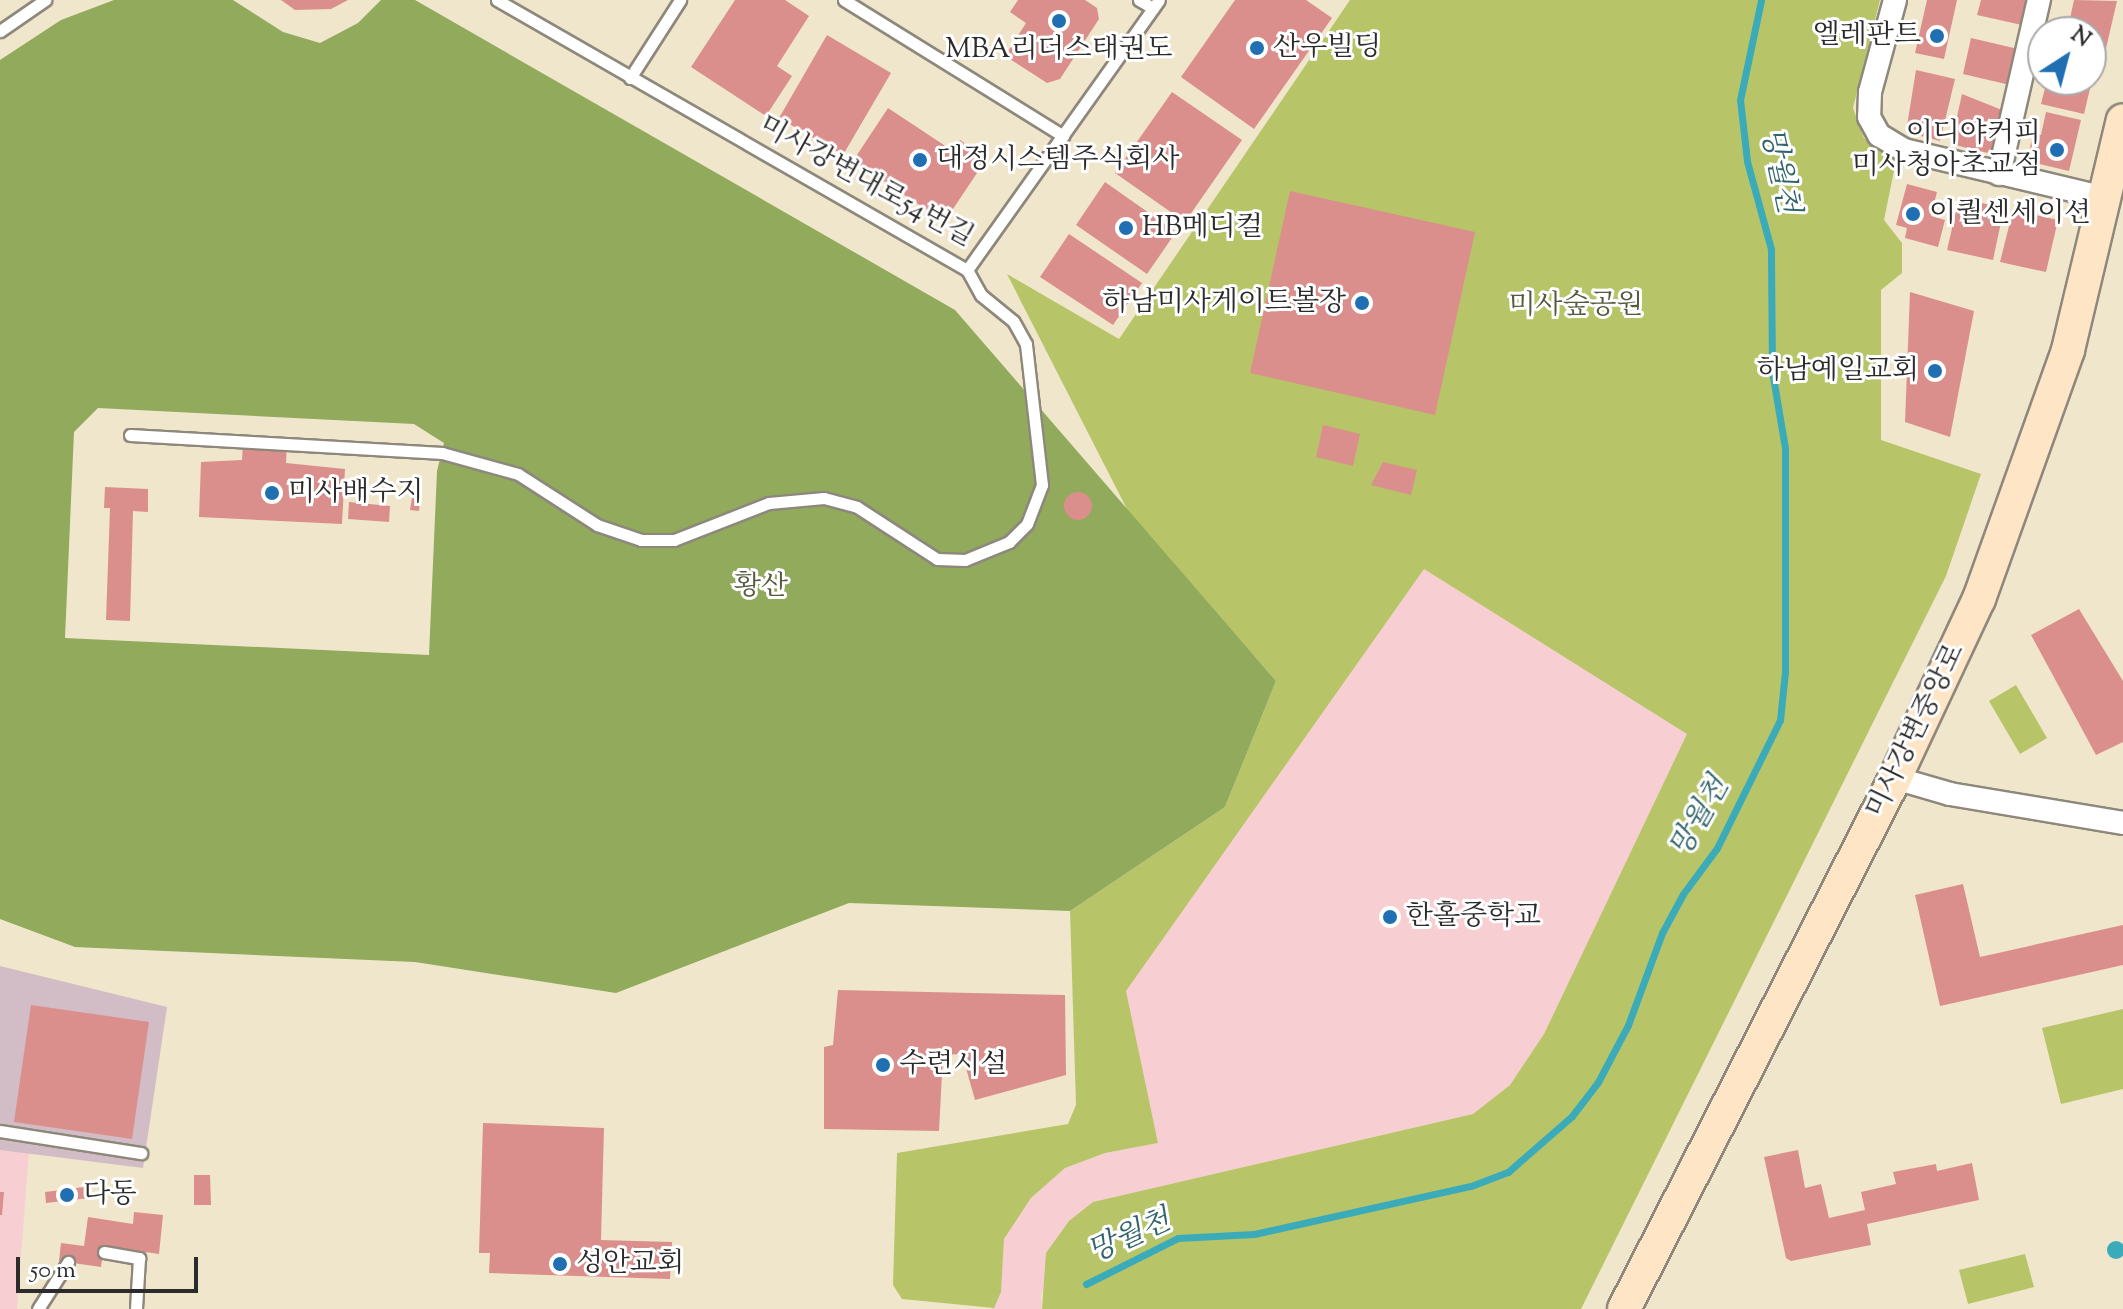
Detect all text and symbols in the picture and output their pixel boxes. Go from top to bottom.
marker: MBA리더스태권도 [1050,12,1068,30]
north arrow [2027,16,2107,96]
place label: 엘레판트 [1813,19,1921,53]
text: N [2063,20,2096,56]
marker: 엘레판트 [1928,27,1946,45]
place label: 산우빌딩 [1273,31,1381,65]
place label: MBA리더스태권도 [945,33,1173,67]
marker: 산우빌딩 [1248,39,1266,57]
street label: 미사강변대로54번길 [753,109,979,255]
place label: 이디야커피 미사청아초교점 [1852,117,2041,183]
water label: 망월천 [1751,125,1805,217]
marker: 이디야커피 미사청아초교점 [2048,141,2066,159]
place label: 대정시스템주식회사 [936,143,1179,177]
marker: 대정시스템주식회사 [911,151,929,169]
place label: 이퀄센세이션 [1929,197,2091,231]
marker: 이퀄센세이션 [1904,205,1922,223]
place label: HB메디컬 [1142,211,1263,245]
marker: HB메디컬 [1117,219,1135,237]
place label: 하남미사게이트볼장 [1103,286,1346,320]
park label: 미사숲공원 [1508,289,1644,323]
marker: 하남미사게이트볼장 [1353,294,1371,312]
place label: 하남예일교회 [1757,354,1919,388]
marker: 하남예일교회 [1926,362,1944,380]
place label: 미사배수지 [288,476,423,510]
marker: 미사배수지 [263,484,281,502]
park label: 황산 [734,570,788,604]
street label: 미사강변중앙로 [1859,639,1973,823]
water label: 망월천 [1664,771,1738,865]
place label: 한홀중학교 [1406,900,1541,934]
marker: 한홀중학교 [1381,908,1399,926]
place label: 수련시설 [899,1048,1007,1082]
marker: 수련시설 [874,1056,892,1074]
place label: 다동 [83,1178,137,1212]
marker: 다동 [58,1186,76,1204]
water label: 망월천 [1083,1204,1177,1272]
scale bar [20,1241,202,1291]
place label: 성안교회 [576,1247,684,1281]
text: 50 m [30,1254,76,1288]
marker: 성안교회 [551,1255,569,1273]

